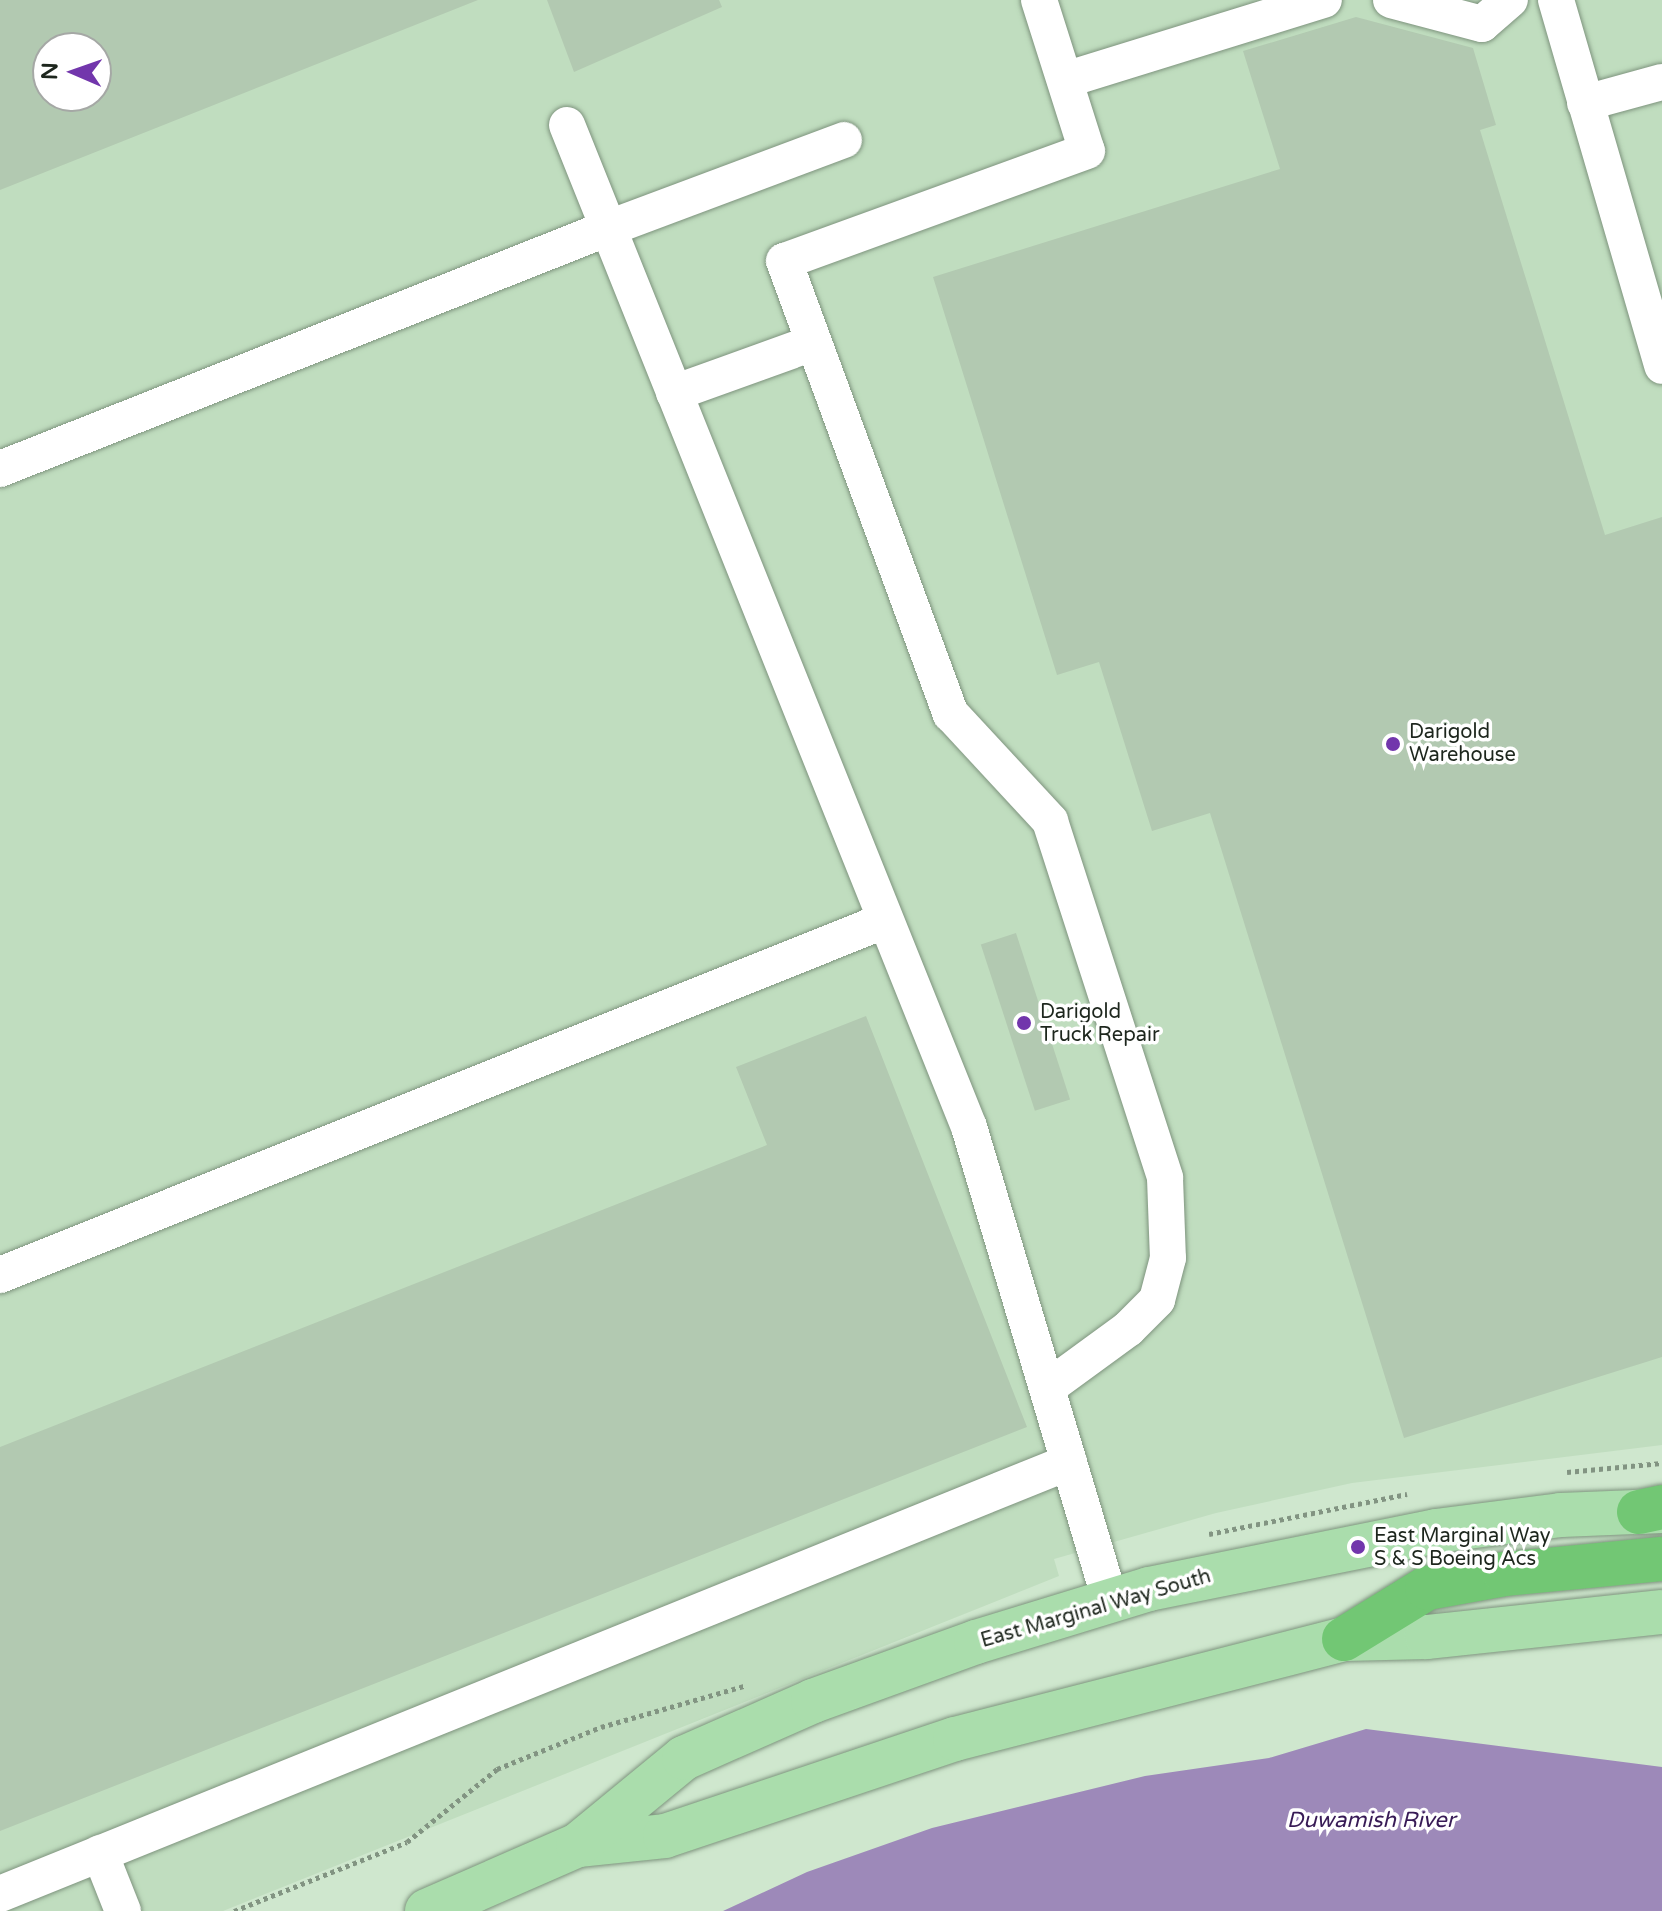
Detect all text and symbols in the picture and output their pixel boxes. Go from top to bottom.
north arrow [32,32,112,112]
text: N [37,62,63,81]
place label: Darigold Warehouse [1409,720,1516,767]
marker: Darigold Warehouse [1384,735,1402,753]
place label: Darigold Truck Repair [1040,1000,1160,1047]
marker: Darigold Truck Repair [1015,1014,1033,1032]
place label: East Marginal Way S & S Boeing Acs [1374,1524,1551,1571]
marker: East Marginal Way S & S Boeing Acs [1349,1538,1367,1556]
street label: East Marginal Way South [978,1565,1214,1653]
water label: Duwamish River [1287,1808,1455,1834]

